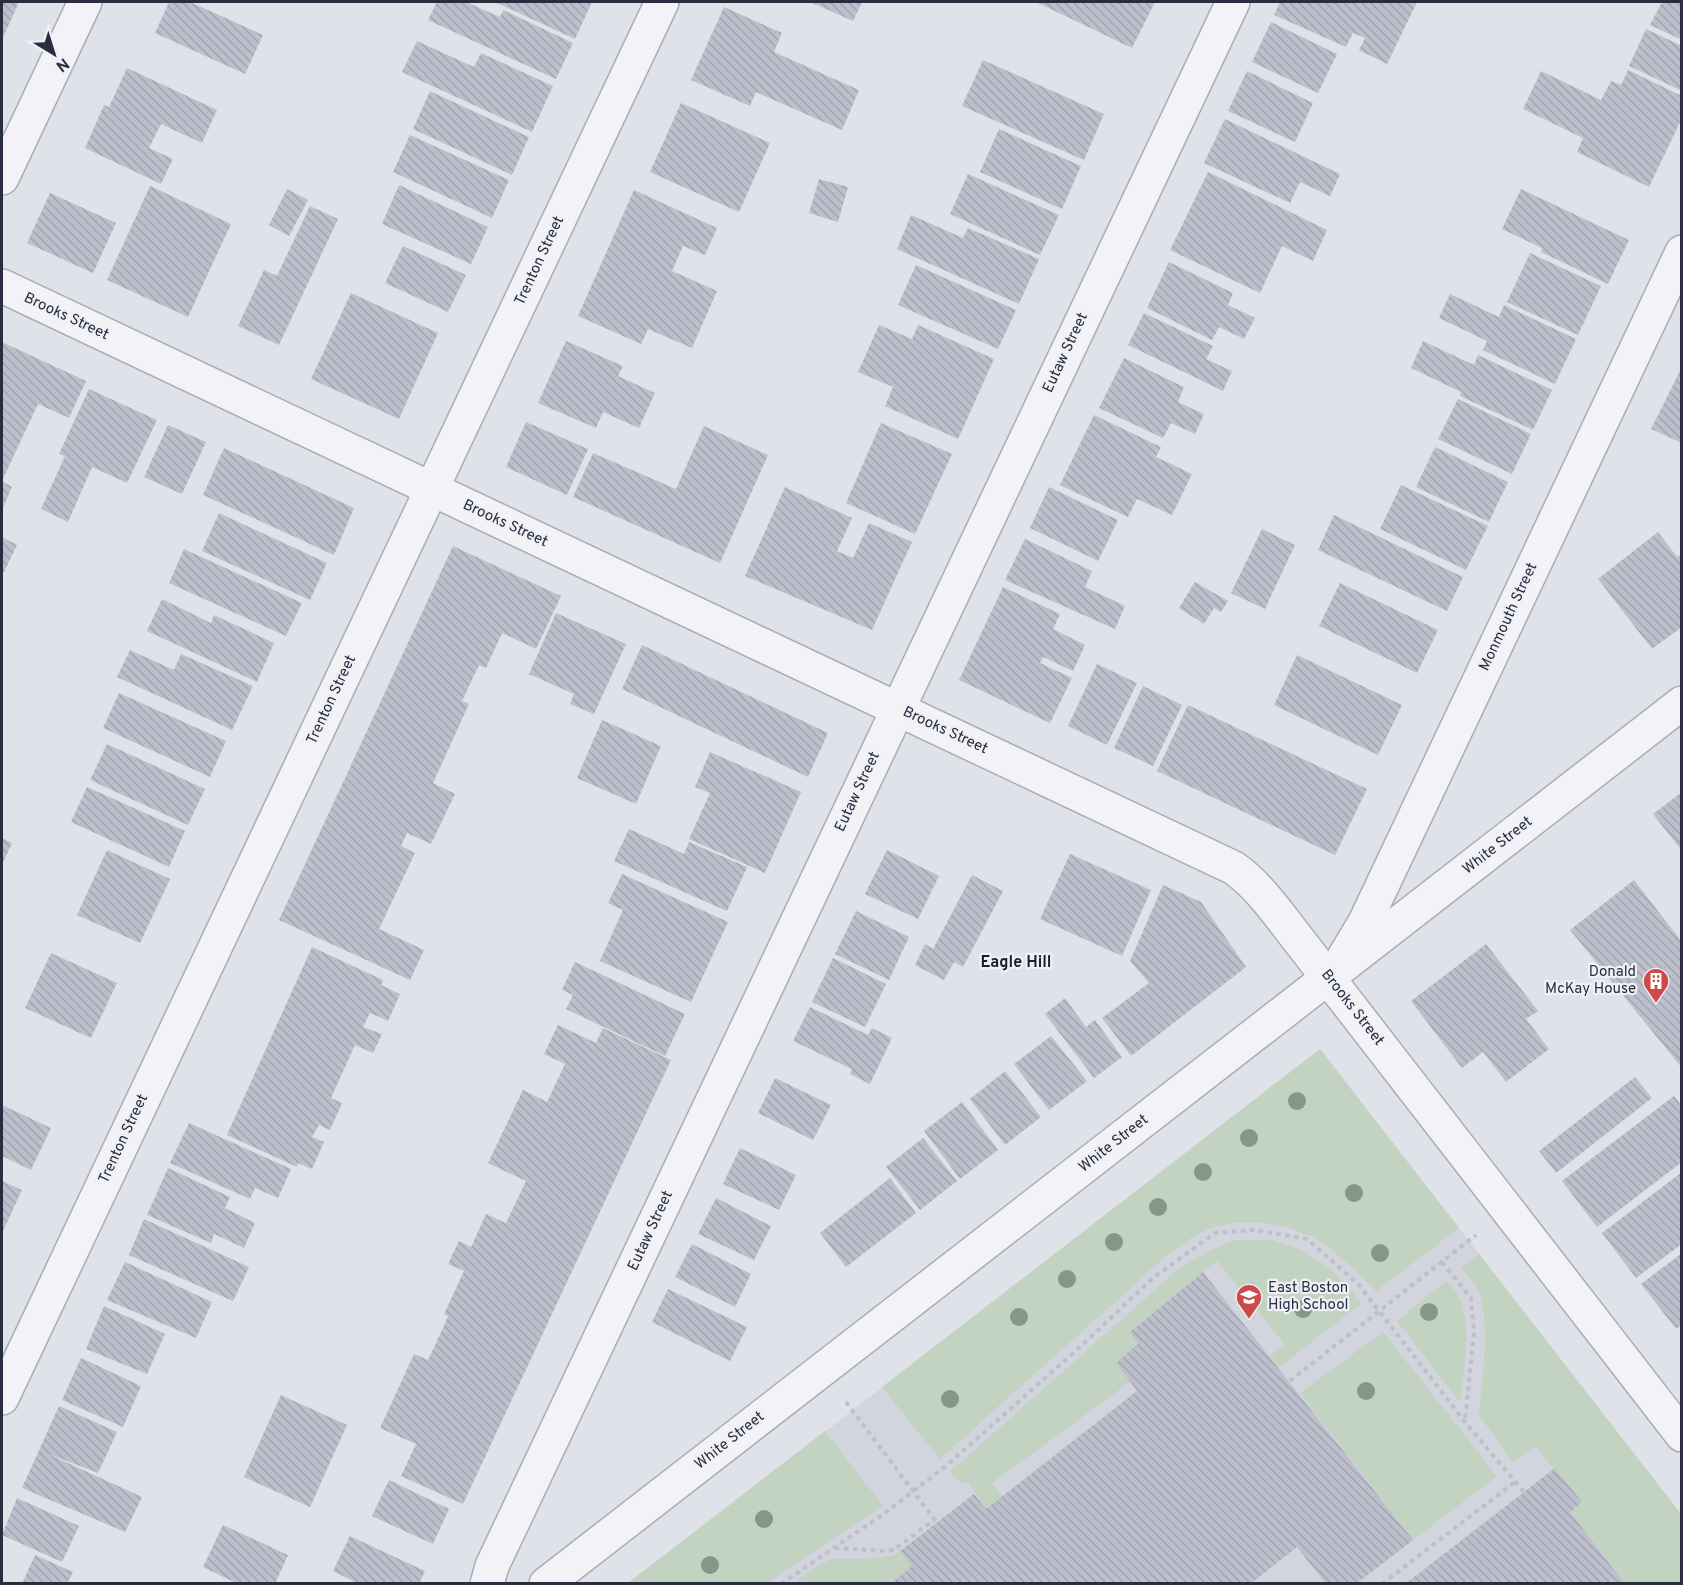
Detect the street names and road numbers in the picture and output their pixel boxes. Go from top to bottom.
street label: Trenton Street [511,213,569,309]
street label: Brooks Street [20,289,112,345]
street label: Eutaw Street [1039,310,1093,396]
street label: Brooks Street [459,496,551,552]
street label: Monmouth Street [1476,560,1542,674]
street label: Trenton Street [303,652,361,748]
street label: Brooks Street [899,703,991,759]
street label: Eutaw Street [831,749,885,835]
street label: White Street [1459,813,1537,879]
street label: Brooks Street [1316,966,1388,1050]
street label: Trenton Street [95,1091,153,1187]
street label: White Street [1075,1111,1153,1177]
street label: Eutaw Street [624,1188,678,1274]
street label: White Street [691,1408,769,1474]

